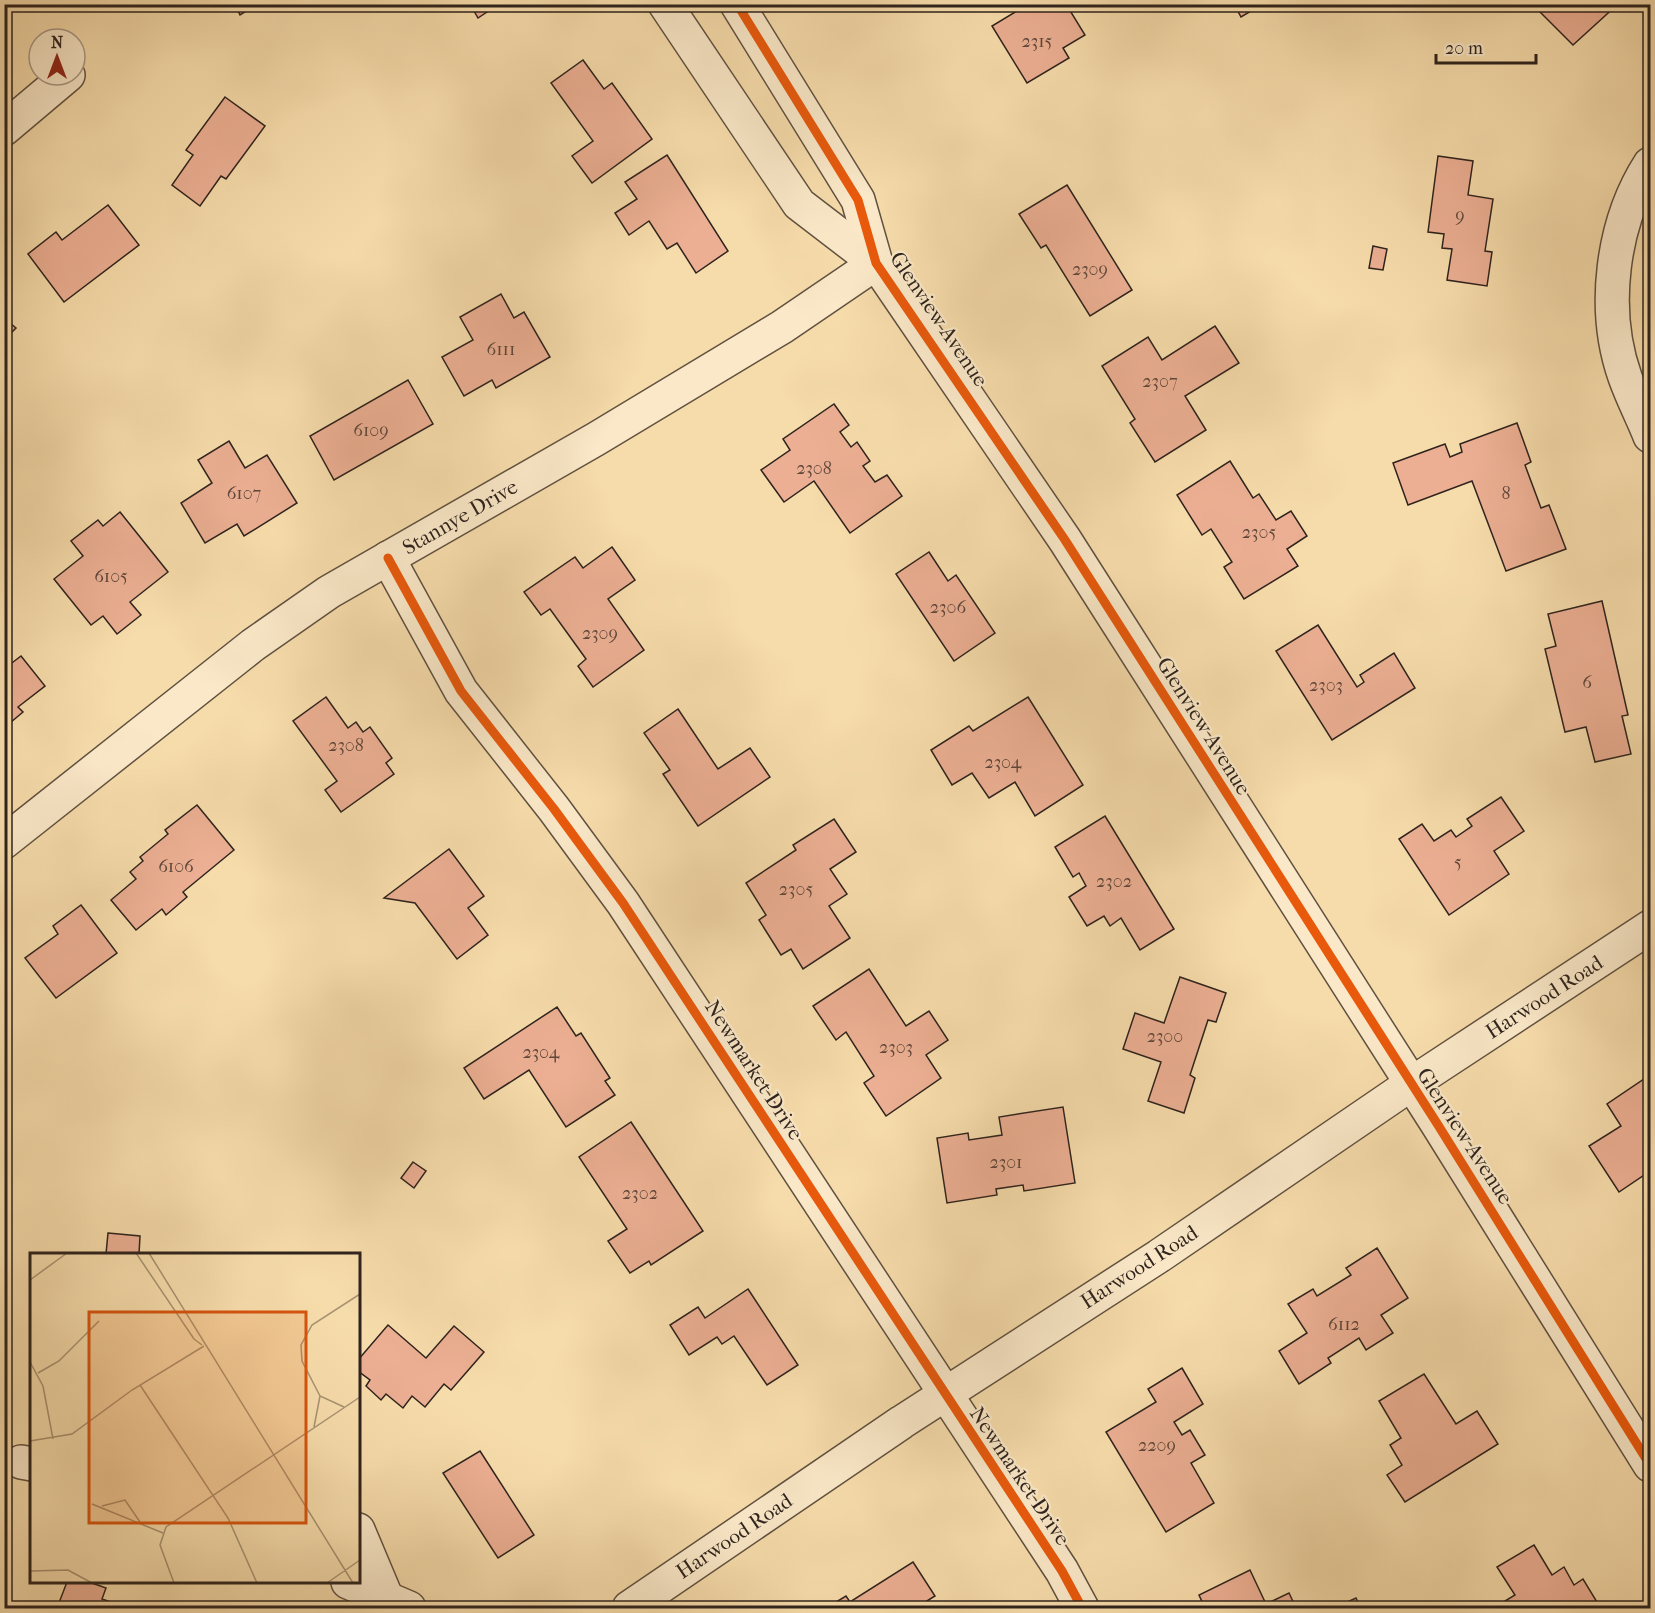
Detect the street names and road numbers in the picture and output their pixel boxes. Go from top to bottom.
street label: Glenview Avenue [885,247,993,391]
street label: Stannye Drive [398,474,522,560]
street label: Glenview Avenue [1152,653,1256,799]
street label: Harwood Road [1481,950,1607,1044]
street label: Newmarket Drive [700,996,808,1144]
street label: Glenview Avenue [1412,1063,1518,1209]
street label: Harwood Road [1076,1220,1202,1314]
street label: Newmarket Drive [965,1402,1075,1550]
street label: Harwood Road [672,1488,797,1584]

